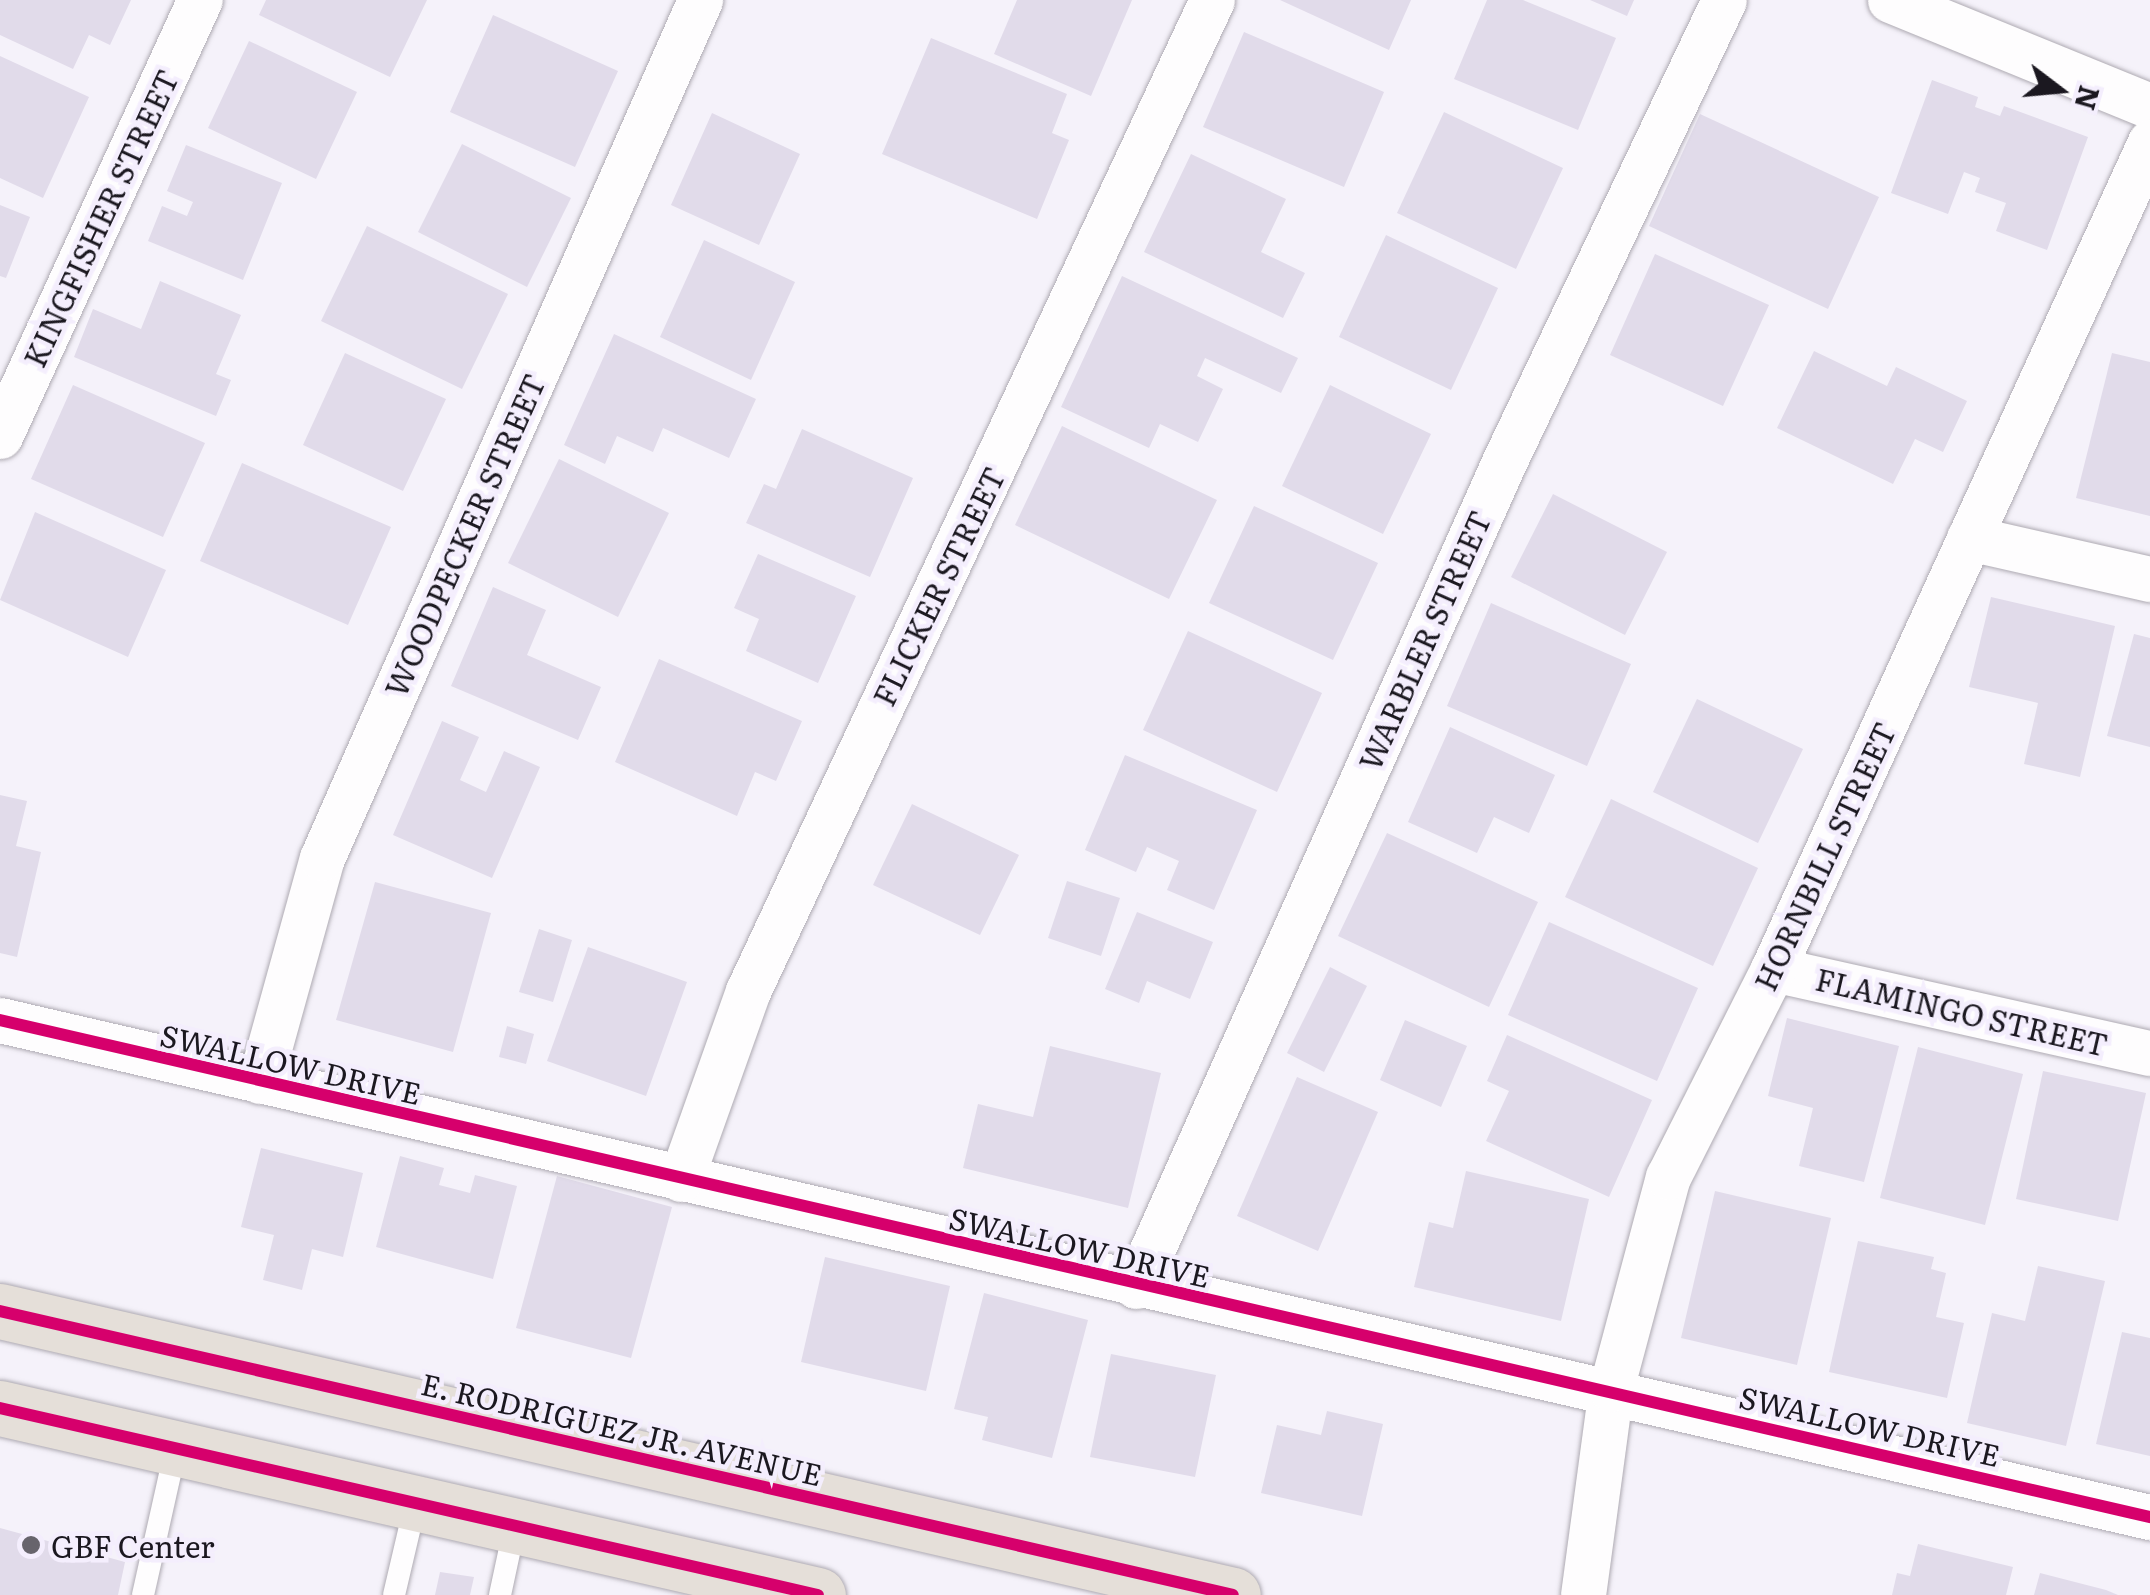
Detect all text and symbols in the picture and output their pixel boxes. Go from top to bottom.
north arrow [2010,40,2110,140]
street label: KINGFISHER STREET [15,64,185,372]
text: N [2065,81,2112,115]
street label: WOODPECKER STREET [377,368,551,702]
street label: FLICKER STREET [865,461,1011,711]
street label: WARBLER STREET [1351,505,1497,775]
street label: HORNBILL STREET [1746,716,1902,996]
street label: FLAMINGO STREET [1812,960,2112,1062]
street label: SWALLOW DRIVE [157,1015,425,1111]
street label: SWALLOW DRIVE [946,1198,1214,1294]
street label: E. RODRIGUEZ JR. AVENUE [418,1364,826,1492]
street label: SWALLOW DRIVE [1736,1377,2004,1473]
place label: GBF Center [51,1527,214,1563]
marker: GBF Center [20,1534,42,1556]

